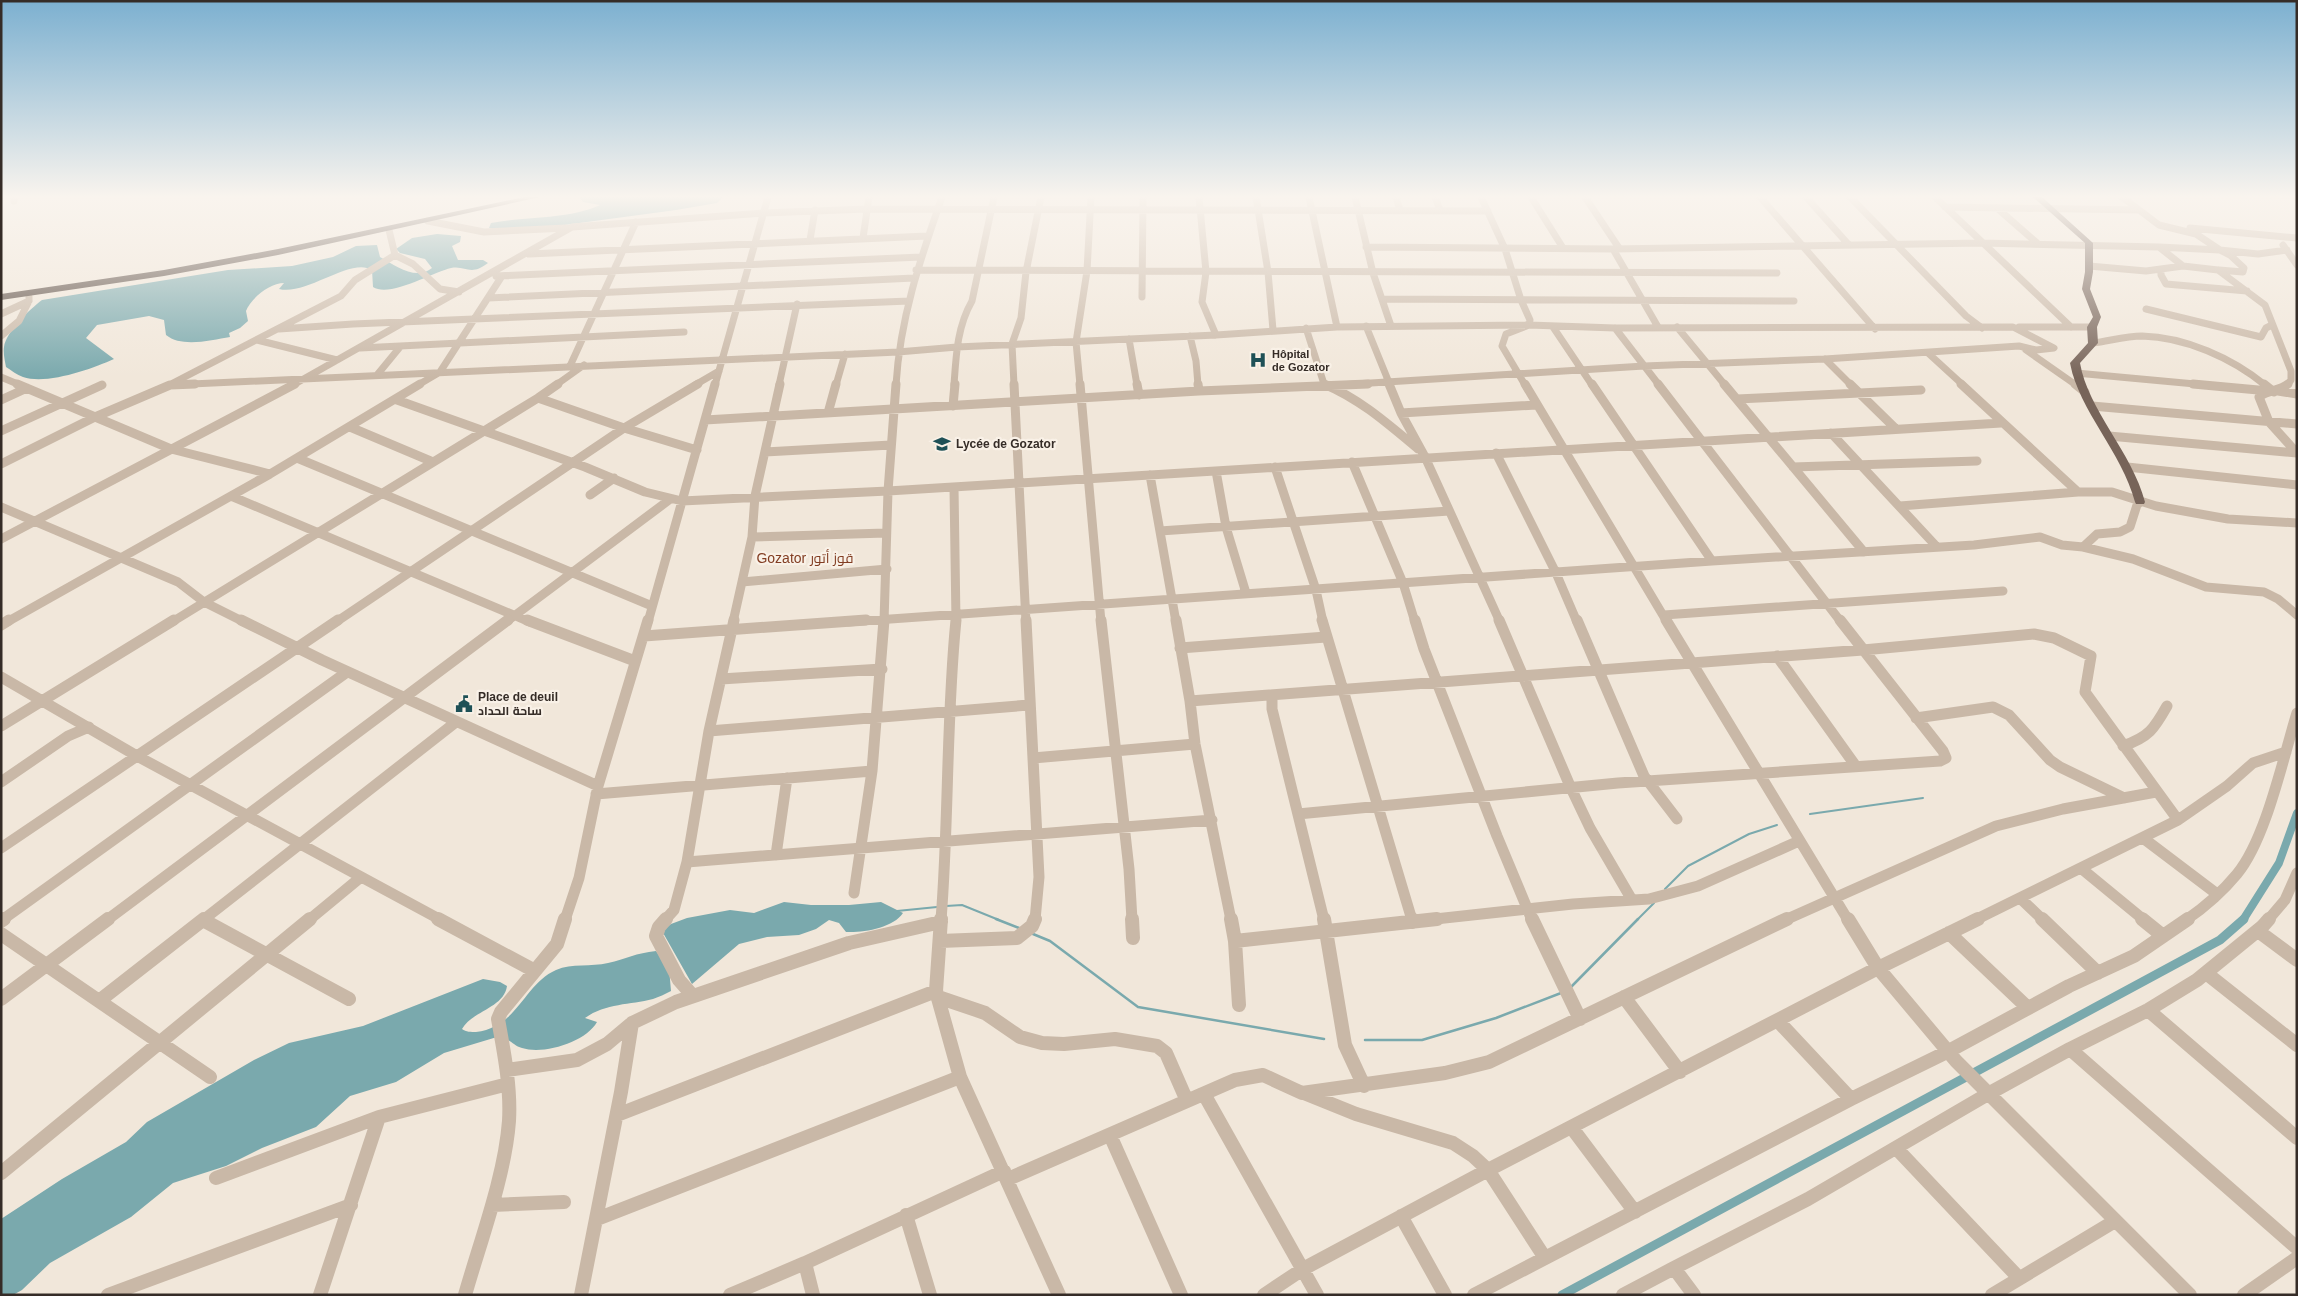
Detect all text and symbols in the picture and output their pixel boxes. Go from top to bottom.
place label: Hôpital de Gozator [1272,348,1330,373]
hospital icon: Hôpital de Gozator [1248,350,1268,370]
school or university icon: Lycée de Gozator [932,434,952,454]
place label: Lycée de Gozator [956,437,1056,451]
district label: Gozator قوز أتور [756,549,854,566]
place label: Place de deuil ساحة الحداد [478,690,558,718]
public building icon: Place de deuil ساحة الحداد [454,694,474,714]

